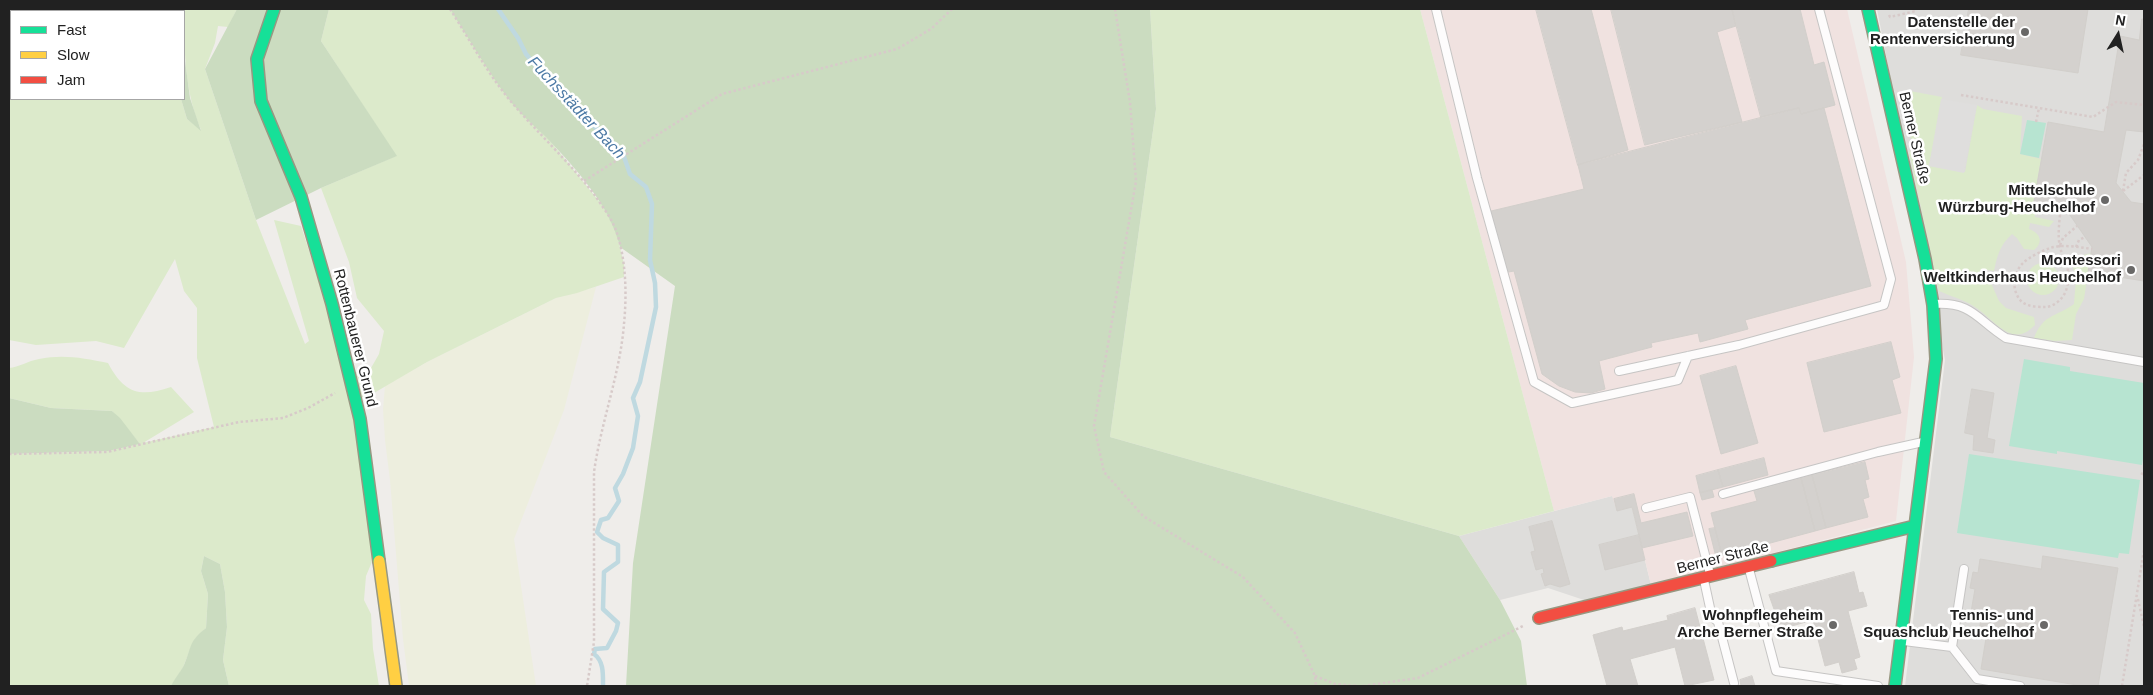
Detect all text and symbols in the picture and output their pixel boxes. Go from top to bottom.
legend [10,10,185,100]
north arrow [2093,10,2143,60]
text: N [2114,11,2127,29]
place label: Datenstelle der Rentenversicherung [1870,14,2015,49]
text: Fast [57,21,86,38]
marker: Datenstelle der Rentenversicherung [2019,26,2031,38]
text: Slow [57,46,90,63]
water label: Fuchsstädter Bach [523,53,629,163]
text: Jam [57,71,85,88]
street label: Berner Straße [1895,90,1933,186]
place label: Mittelschule Würzburg-Heuchelhof [1938,182,2095,217]
marker: Mittelschule Würzburg-Heuchelhof [2099,194,2111,206]
place label: Montessori Weltkinderhaus Heuchelhof [1924,252,2121,287]
marker: Montessori Weltkinderhaus Heuchelhof [2125,264,2137,276]
street label: Rottenbauerer Grund [329,267,381,409]
street label: Berner Straße [1675,538,1771,578]
place label: Wohnpflegeheim Arche Berner Straße [1677,607,1823,642]
place label: Tennis- und Squashclub Heuchelhof [1863,607,2034,642]
marker: Wohnpflegeheim Arche Berner Straße [1827,619,1839,631]
marker: Tennis- und Squashclub Heuchelhof [2038,619,2050,631]

